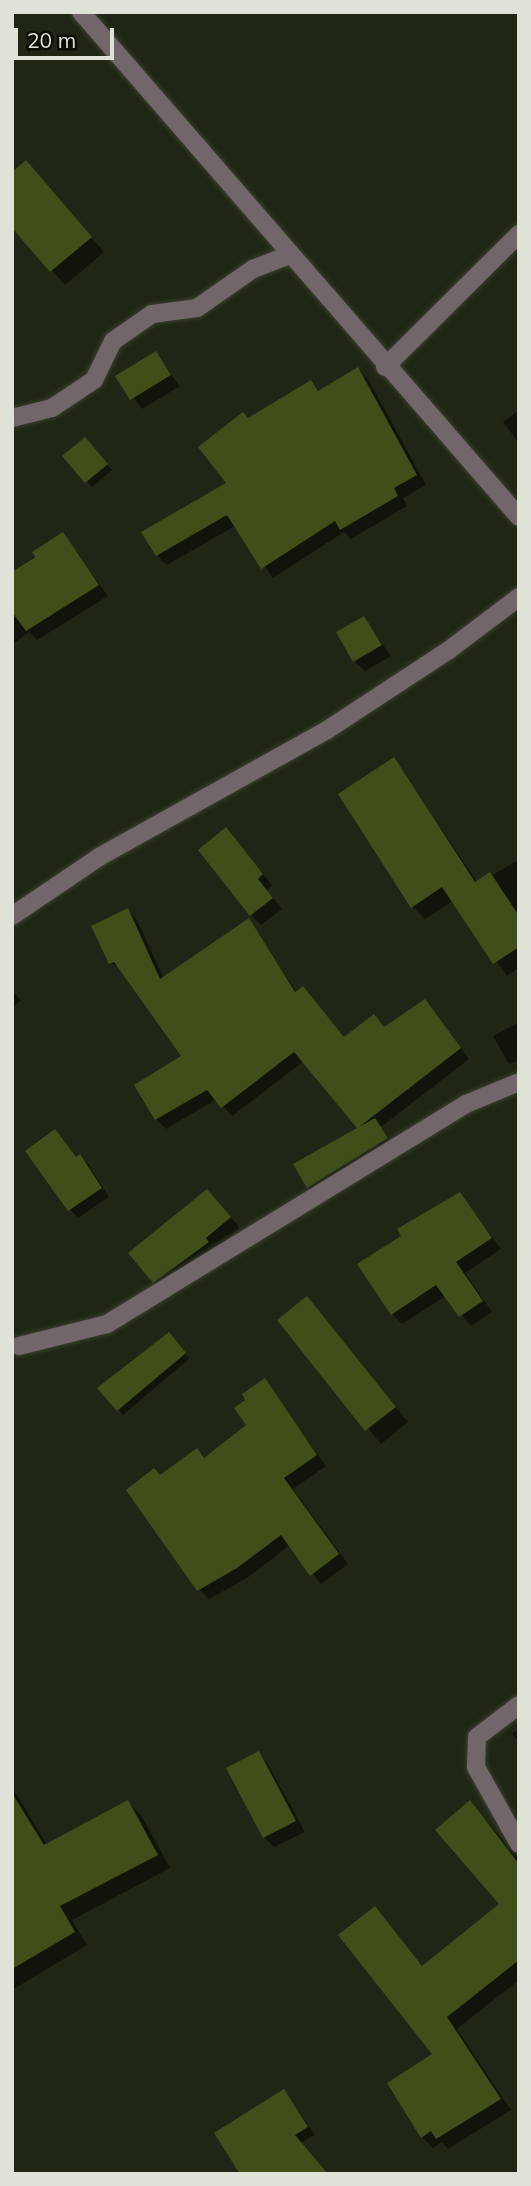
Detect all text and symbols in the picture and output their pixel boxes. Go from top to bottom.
scale bar [18,14,117,58]
text: 20 m [27,27,76,53]

